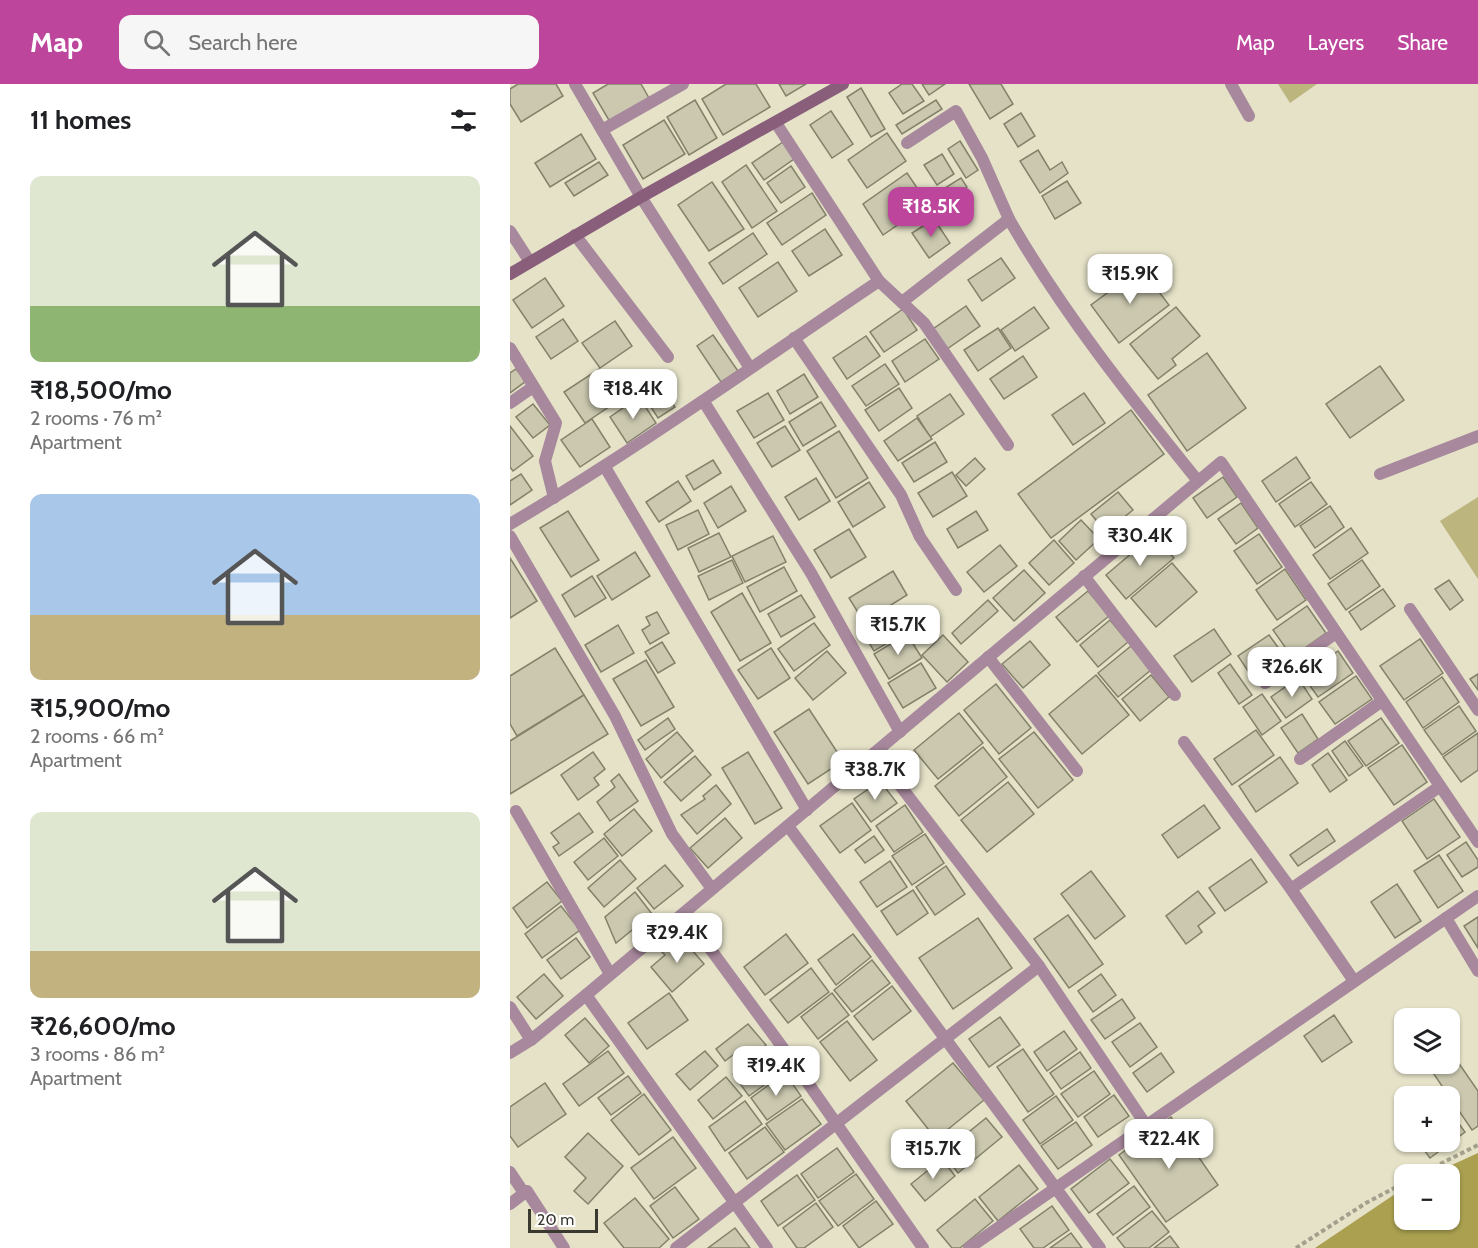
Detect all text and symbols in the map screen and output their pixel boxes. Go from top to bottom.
search box [119,15,539,69]
text: Map [30,25,83,59]
icon: search [140,26,173,59]
text: Search here [188,29,297,56]
text: Map [1236,30,1275,55]
text: Layers [1308,30,1364,55]
text: Share [1397,30,1448,55]
text: 11 homes [30,104,131,136]
icon: filters [447,104,480,137]
pin: ₹18.5K [882,187,980,238]
text: ₹18.5K [902,194,960,218]
icon: home [201,215,309,323]
pin: ₹15.9K [1081,254,1179,305]
text: ₹15.9K [1102,261,1158,285]
pin: ₹18.4K [584,369,682,420]
text: ₹18,500/mo [30,374,172,406]
text: ₹18.4K [603,376,663,400]
text: 2 rooms · 76 m² [30,406,162,430]
text: Apartment [30,430,122,454]
pin: ₹30.4K [1091,516,1189,567]
text: ₹30.4K [1108,523,1172,547]
icon: home [201,533,309,641]
pin: ₹15.7K [849,605,947,656]
text: ₹15.7K [870,612,926,636]
pin: ₹26.6K [1243,647,1341,698]
text: ₹26.6K [1262,654,1322,678]
text: ₹15,900/mo [30,692,170,724]
text: 2 rooms · 66 m² [30,724,164,748]
text: Apartment [30,748,122,772]
pin: ₹38.7K [826,750,924,801]
text: ₹38.7K [845,757,905,781]
icon: home [201,851,309,959]
pin: ₹29.4K [628,913,726,964]
text: ₹29.4K [646,920,708,944]
map controls [1394,1008,1460,1230]
button: layers [1394,1008,1460,1074]
text: ₹26,600/mo [30,1010,176,1042]
text: 3 rooms · 86 m² [30,1042,165,1066]
pin: ₹19.4K [727,1046,825,1097]
text: ₹19.4K [747,1053,805,1077]
text: Apartment [30,1066,122,1090]
button: + [1394,1086,1460,1152]
pin: ₹22.4K [1120,1119,1218,1170]
text: ₹22.4K [1138,1126,1200,1150]
pin: ₹15.7K [884,1129,982,1180]
text: ₹15.7K [905,1136,961,1160]
button: − [1394,1164,1460,1230]
scale bar [528,1206,598,1234]
text: 20 m [537,1210,574,1229]

